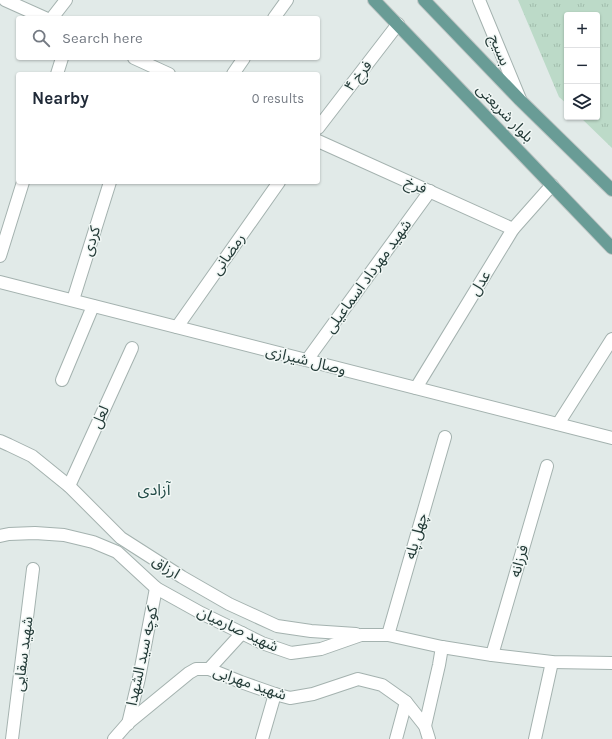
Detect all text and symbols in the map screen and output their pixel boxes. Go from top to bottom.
map controls [564,12,600,120]
button: + [564,12,600,48]
search box [16,16,320,60]
icon: search [30,27,52,49]
text: Search here [62,29,143,47]
street label: بسیج [483,32,514,69]
button: − [564,48,600,84]
street label: فرخ ۴ [340,57,378,97]
street label: بلوار شریعتی [473,80,537,146]
button: layers [564,84,600,120]
text: Nearby [32,88,89,108]
text: 0 results [252,91,304,106]
street label: فرخ [401,172,430,201]
street label: شهید مهرداد اسماعیلی [321,216,415,336]
street label: کردی [78,223,104,258]
street label: رمضانی [207,230,249,278]
street label: عدل [465,267,495,299]
street label: وصال شیرازی [264,341,348,379]
street label: لعل [87,403,113,431]
district label: آزادی [138,480,172,499]
street label: چهل پله [401,511,432,561]
street label: فرزانه [506,543,532,579]
street label: ارزاق [149,552,183,582]
street label: شهید صارمیان [195,602,282,656]
street label: کوچه سید الشهدا [123,604,163,708]
street label: شهید سقایی [9,615,37,693]
street label: شهید مهرابی [211,662,289,704]

